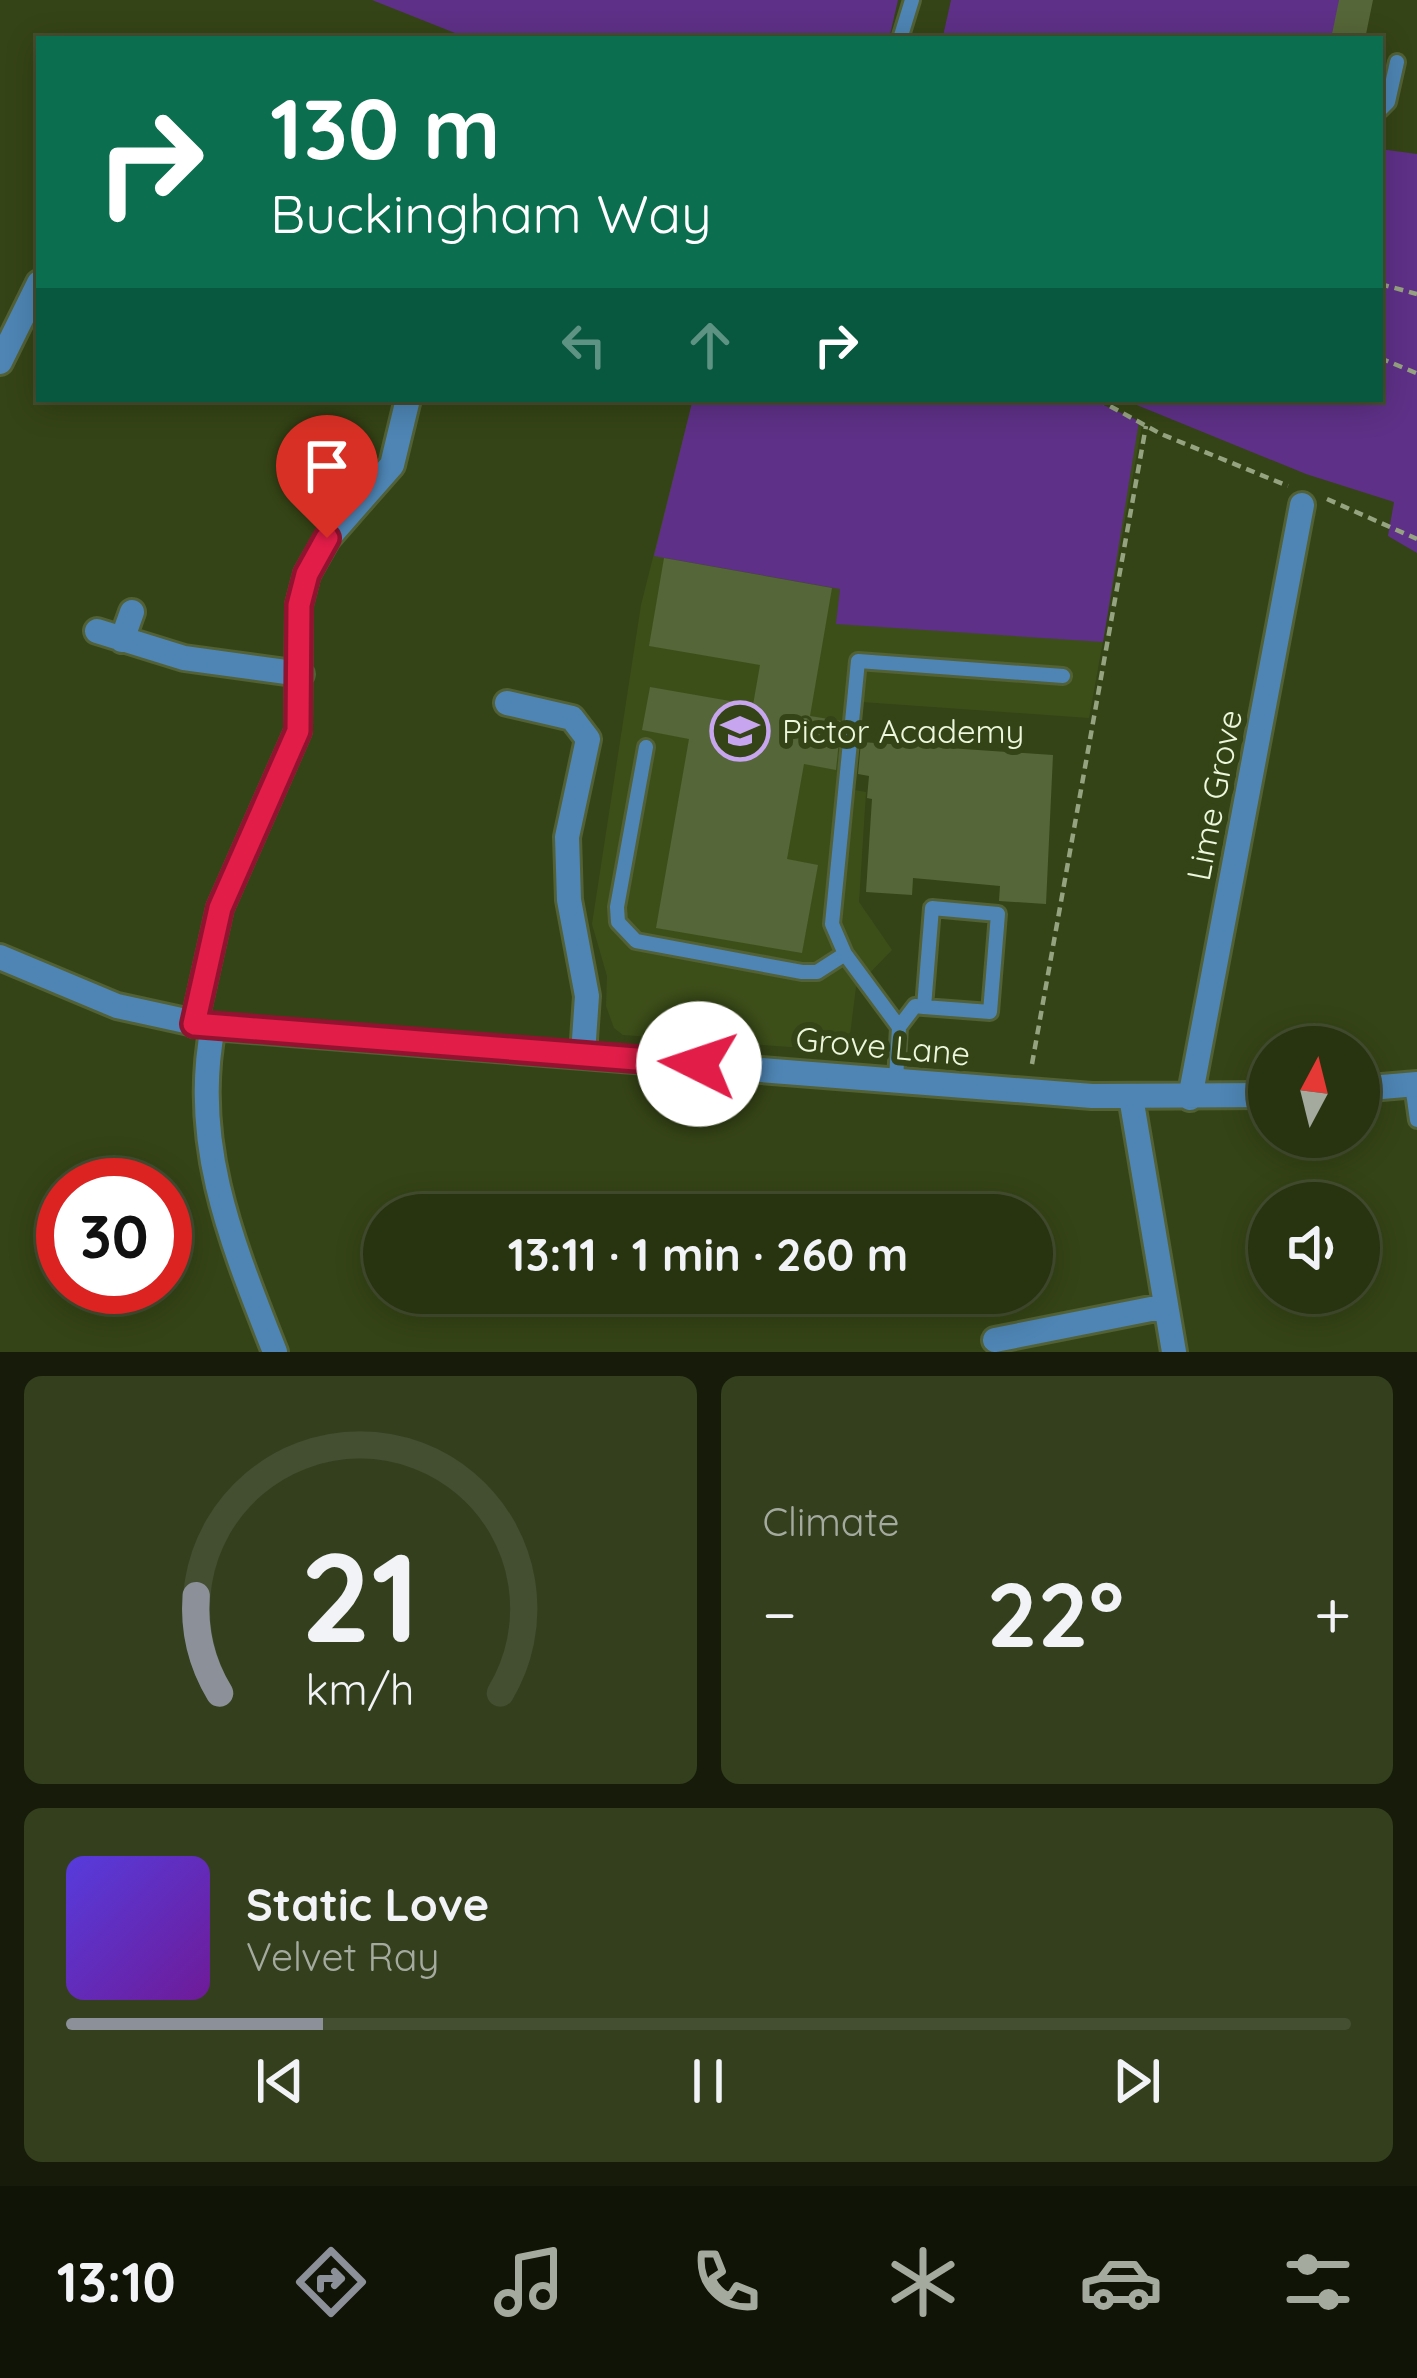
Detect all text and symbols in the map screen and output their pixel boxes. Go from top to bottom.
text: 130 m [270,75,500,180]
icon: right [72,84,228,240]
text: Buckingham Way [270,179,712,247]
icon: left [551,312,617,378]
icon: ahead [677,312,743,378]
icon: right [803,312,869,378]
pin [276,415,378,538]
icon: arrive [294,433,360,499]
school or university icon: Pictor Academy [709,700,771,762]
street label: Lime Grove [1177,706,1250,884]
place label: Pictor Academy [782,710,1024,751]
position arrow [636,1001,762,1127]
street label: Grove Lane [794,1017,972,1074]
north arrow [1248,1026,1380,1158]
map controls [1248,1026,1380,1314]
speed limit sign: 30 [36,1158,192,1314]
button: sound [1248,1182,1380,1314]
text: 13:11 · 1 min · 260 m [508,1226,908,1282]
text: Climate [763,1497,900,1546]
text: 21 [300,1517,420,1673]
text: 22° [986,1557,1124,1670]
text: − [763,1572,797,1655]
text: + [1314,1572,1351,1655]
text: km/h [306,1662,415,1716]
text: Static Love [246,1876,489,1932]
text: Velvet Ray [246,1932,439,1981]
icon: previous [247,2048,313,2114]
icon: pause [675,2048,741,2114]
icon: next [1104,2048,1170,2114]
icon: directions [289,2240,373,2324]
icon: music [487,2240,571,2324]
icon: phone [684,2240,768,2324]
icon: climate [881,2240,965,2324]
icon: car [1079,2240,1163,2324]
icon: filters [1276,2240,1360,2324]
text: 13:10 [57,2248,176,2316]

